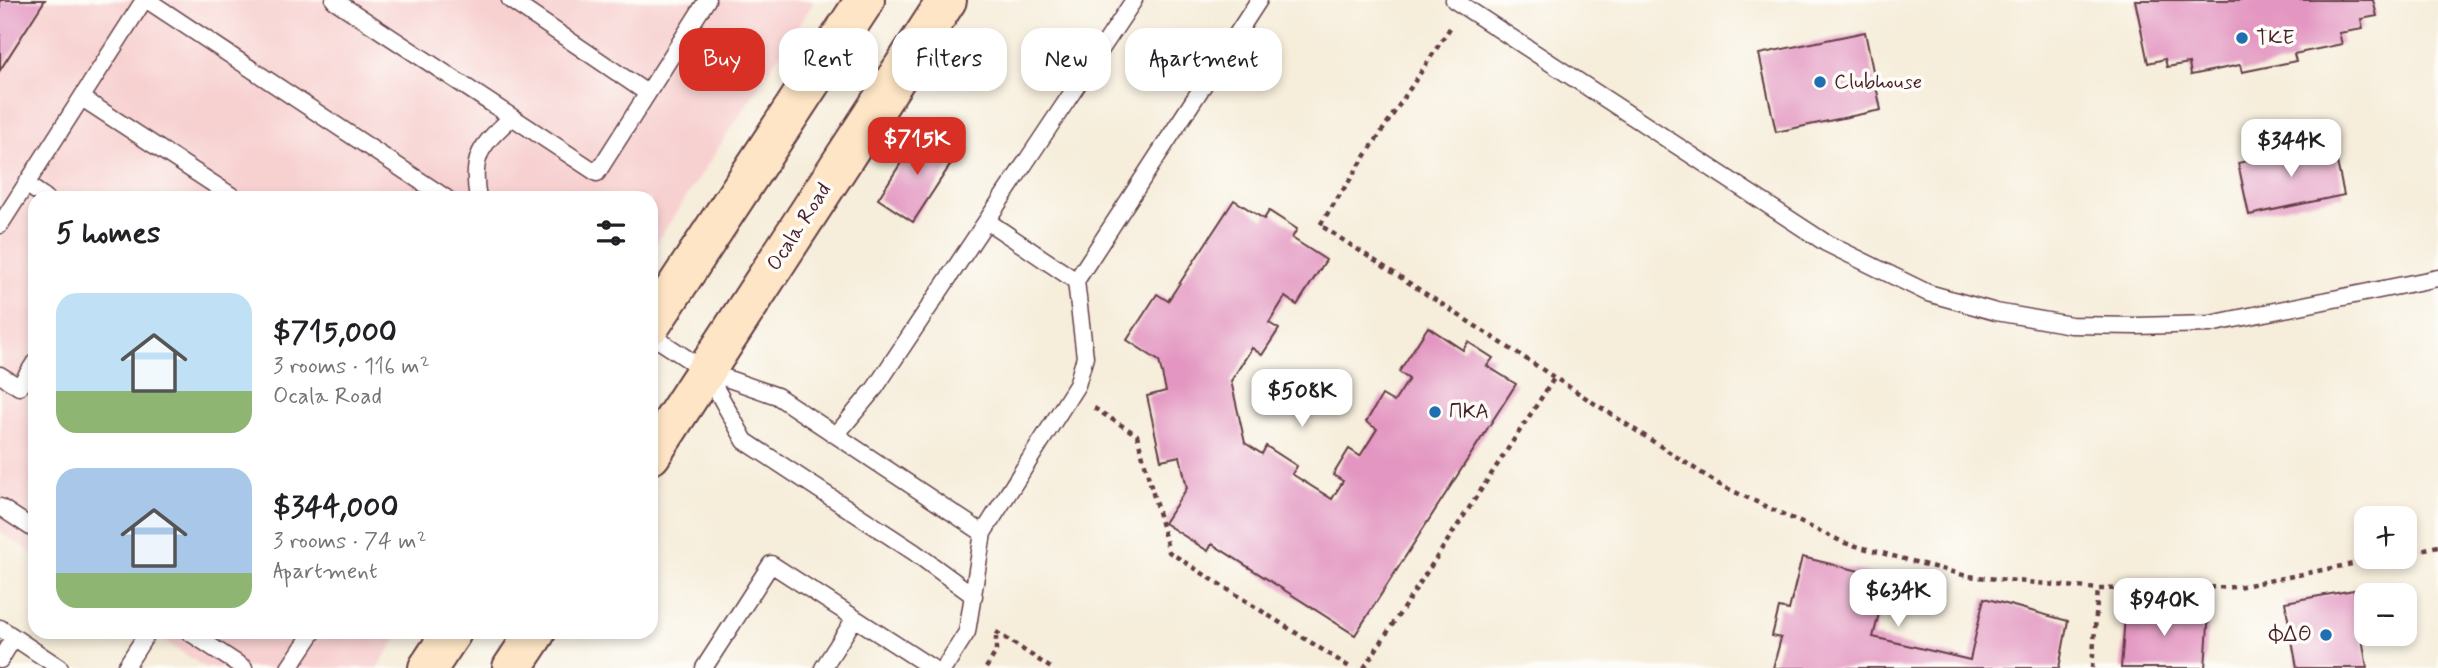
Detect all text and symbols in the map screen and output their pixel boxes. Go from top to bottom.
place label: TKE [2256,24,2295,52]
chip: Buy [679,28,765,91]
chip: Rent [779,28,878,91]
chip: Filters [892,28,1007,91]
chip: New [1021,28,1111,91]
chip: Apartment [1125,28,1282,91]
marker: TKE [2234,30,2250,46]
place label: Clubhouse [1834,68,1922,96]
marker: Clubhouse [1812,74,1828,90]
pin: $715K [868,118,966,177]
pin: $344K [2242,120,2340,179]
text: $715K [884,125,950,155]
text: $344K [2257,127,2325,157]
street label: Ocala Road [760,178,838,276]
text: 5 homes [56,214,161,253]
icon: filters [592,214,630,252]
text: $715,000 [273,313,397,352]
icon: home [112,321,196,405]
text: 3 rooms · 116 m² [273,352,430,382]
pin: $508K [1253,370,1351,429]
text: $508K [1267,377,1337,407]
text: Ocala Road [273,382,382,412]
place label: ΠΚΑ [1449,398,1489,426]
marker: ΠΚΑ [1427,404,1443,420]
text: $344,000 [273,488,399,527]
icon: home [112,496,196,580]
map controls [2354,506,2417,646]
button: + [2354,506,2417,569]
text: 3 rooms · 74 m² [273,527,427,557]
text: Apartment [273,557,378,587]
pin: $634K [1849,570,1947,629]
text: $634K [1866,577,1930,607]
pin: $940K [2115,578,2213,638]
button: − [2354,583,2417,646]
text: $940K [2130,586,2198,616]
place label: ΦΔΘ [2268,621,2312,649]
marker: ΦΔΘ [2318,627,2334,643]

